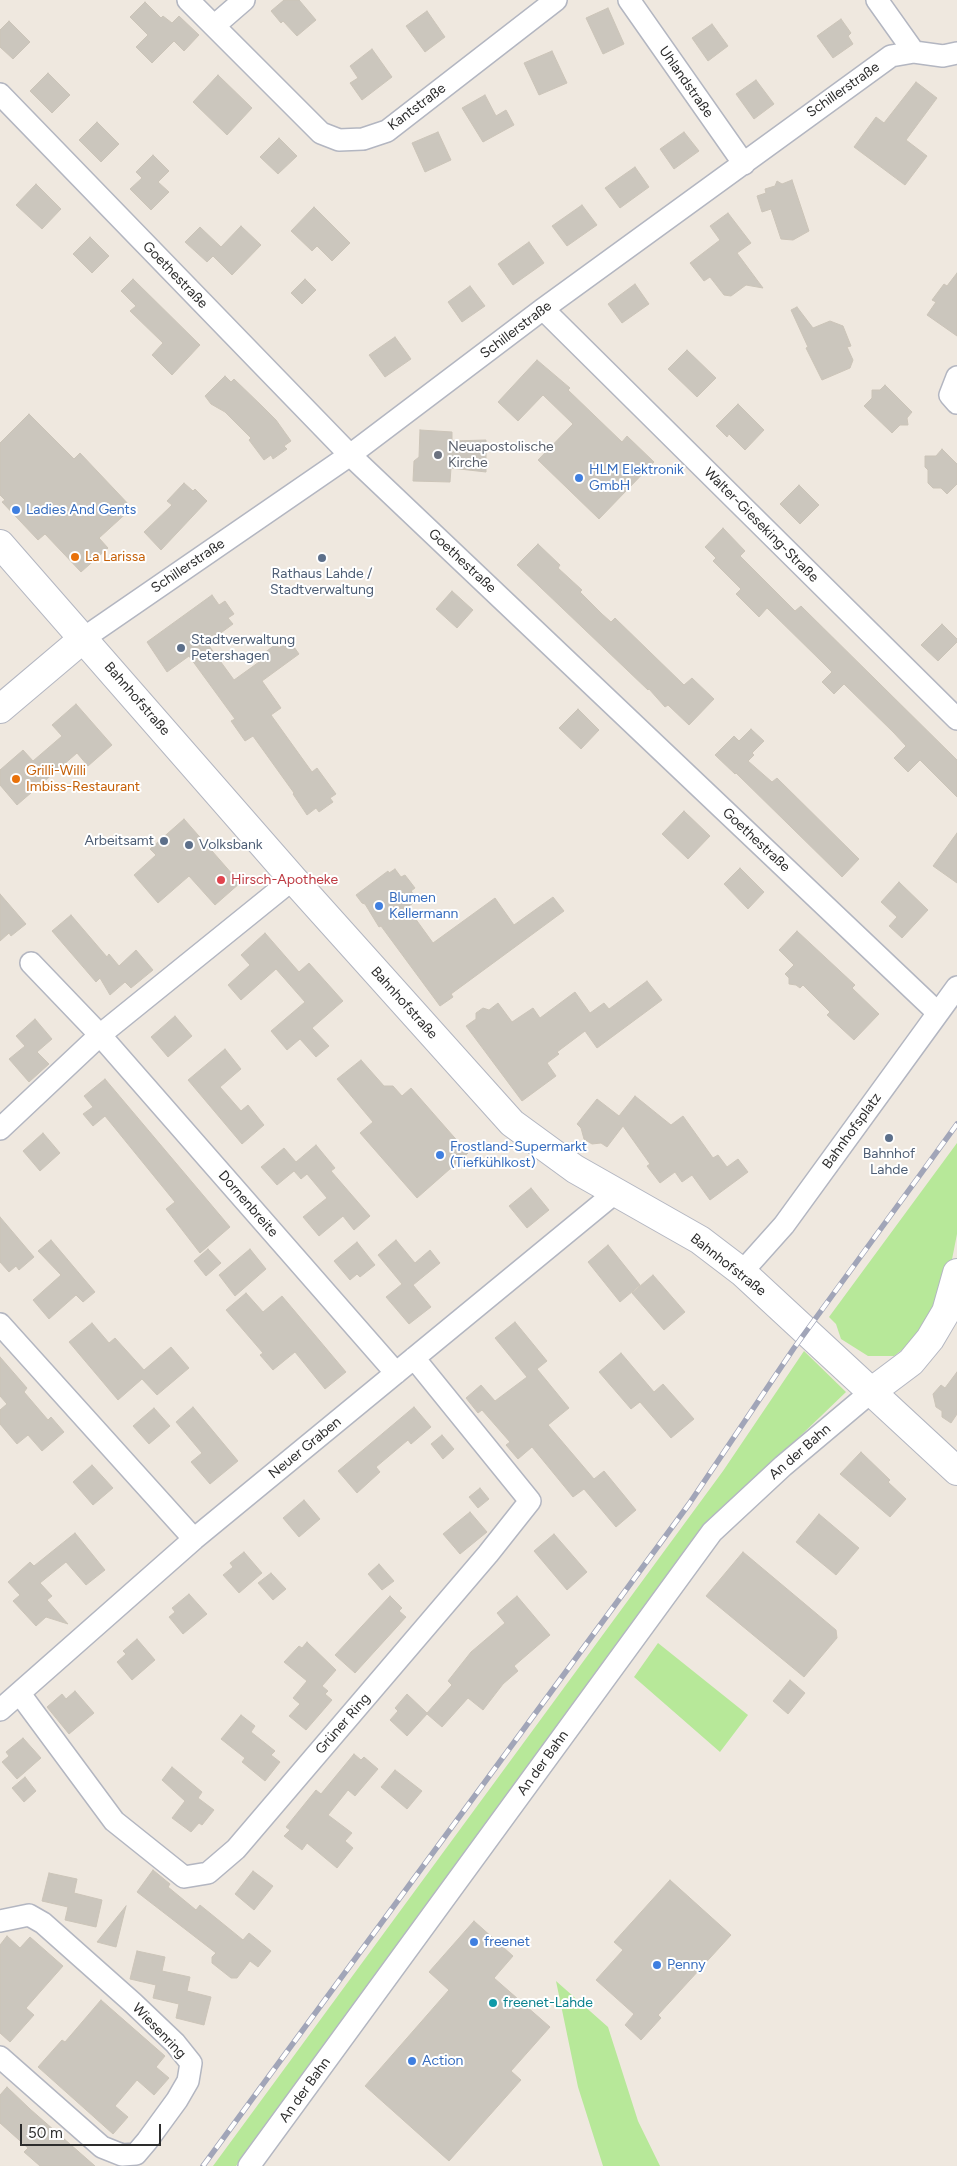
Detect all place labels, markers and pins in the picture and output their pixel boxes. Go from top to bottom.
place label: Neuapostolische Kirche [448,439,554,472]
marker: Neuapostolische Kirche [432,449,444,461]
place label: HLM Elektronik GmbH [589,462,684,494]
marker: HLM Elektronik GmbH [573,472,585,484]
place label: Ladies And Gents [26,502,136,518]
marker: Ladies And Gents [10,504,22,516]
place label: La Larissa [85,549,145,565]
marker: La Larissa [69,551,81,563]
marker: Rathaus Lahde / Stadtverwaltung [316,552,328,564]
place label: Rathaus Lahde / Stadtverwaltung [270,566,374,598]
place label: Stadtverwaltung Petershagen [191,632,295,664]
marker: Stadtverwaltung Petershagen [175,642,187,654]
place label: Grilli-Willi Imbiss-Restaurant [26,763,140,796]
marker: Grilli-Willi Imbiss-Restaurant [10,773,22,785]
place label: Arbeitsamt [85,833,154,849]
marker: Arbeitsamt [158,835,170,847]
place label: Volksbank [199,837,263,853]
marker: Volksbank [183,839,195,851]
place label: Hirsch-Apotheke [231,872,338,888]
marker: Hirsch-Apotheke [215,874,227,886]
place label: Blumen Kellermann [389,890,458,922]
marker: Blumen Kellermann [373,900,385,912]
marker: Bahnhof Lahde [883,1132,895,1144]
place label: Frostland-Supermarkt (Tiefkühlkost) [450,1139,587,1172]
place label: Bahnhof Lahde [863,1146,915,1178]
marker: Frostland-Supermarkt (Tiefkühlkost) [434,1149,446,1161]
place label: freenet [484,1934,530,1950]
marker: freenet [468,1936,480,1948]
place label: Penny [667,1957,705,1973]
marker: Penny [651,1959,663,1971]
place label: freenet-Lahde [503,1995,593,2011]
marker: freenet-Lahde [487,1997,499,2009]
place label: Action [422,2053,463,2069]
marker: Action [406,2055,418,2067]

